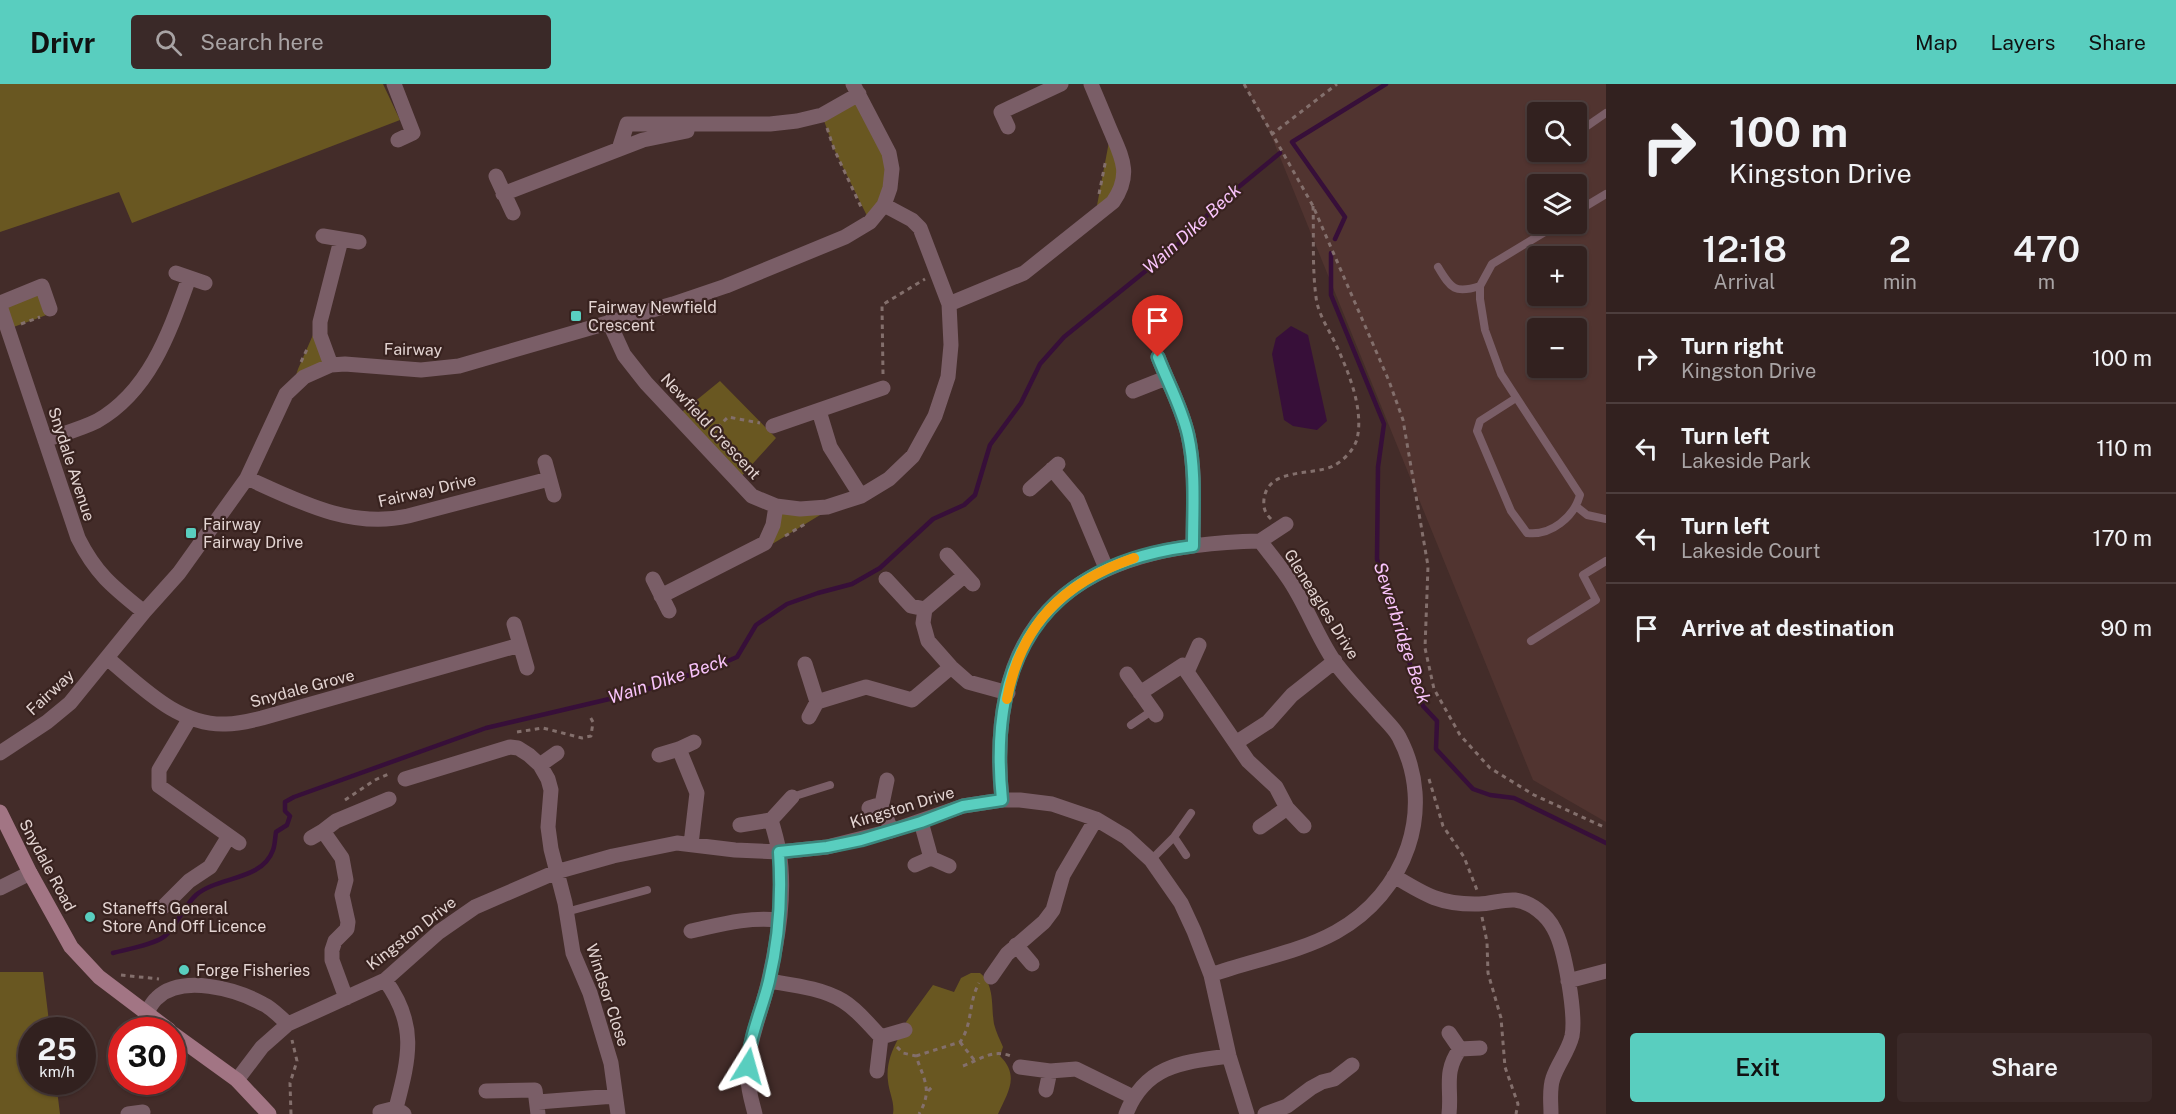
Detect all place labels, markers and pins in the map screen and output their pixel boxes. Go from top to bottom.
pin [1132,295,1183,357]
place label: Fairway Newfield Crescent [588,298,717,335]
marker: Fairway Newfield Crescent [569,309,583,323]
place label: Fairway Fairway Drive [203,515,303,552]
marker: Fairway Fairway Drive [184,526,198,540]
place label: Staneffs General Store And Off Licence [102,899,266,936]
marker: Staneffs General Store And Off Licence [83,910,97,924]
place label: Forge Fisheries [196,961,310,980]
marker: Forge Fisheries [177,963,191,977]

